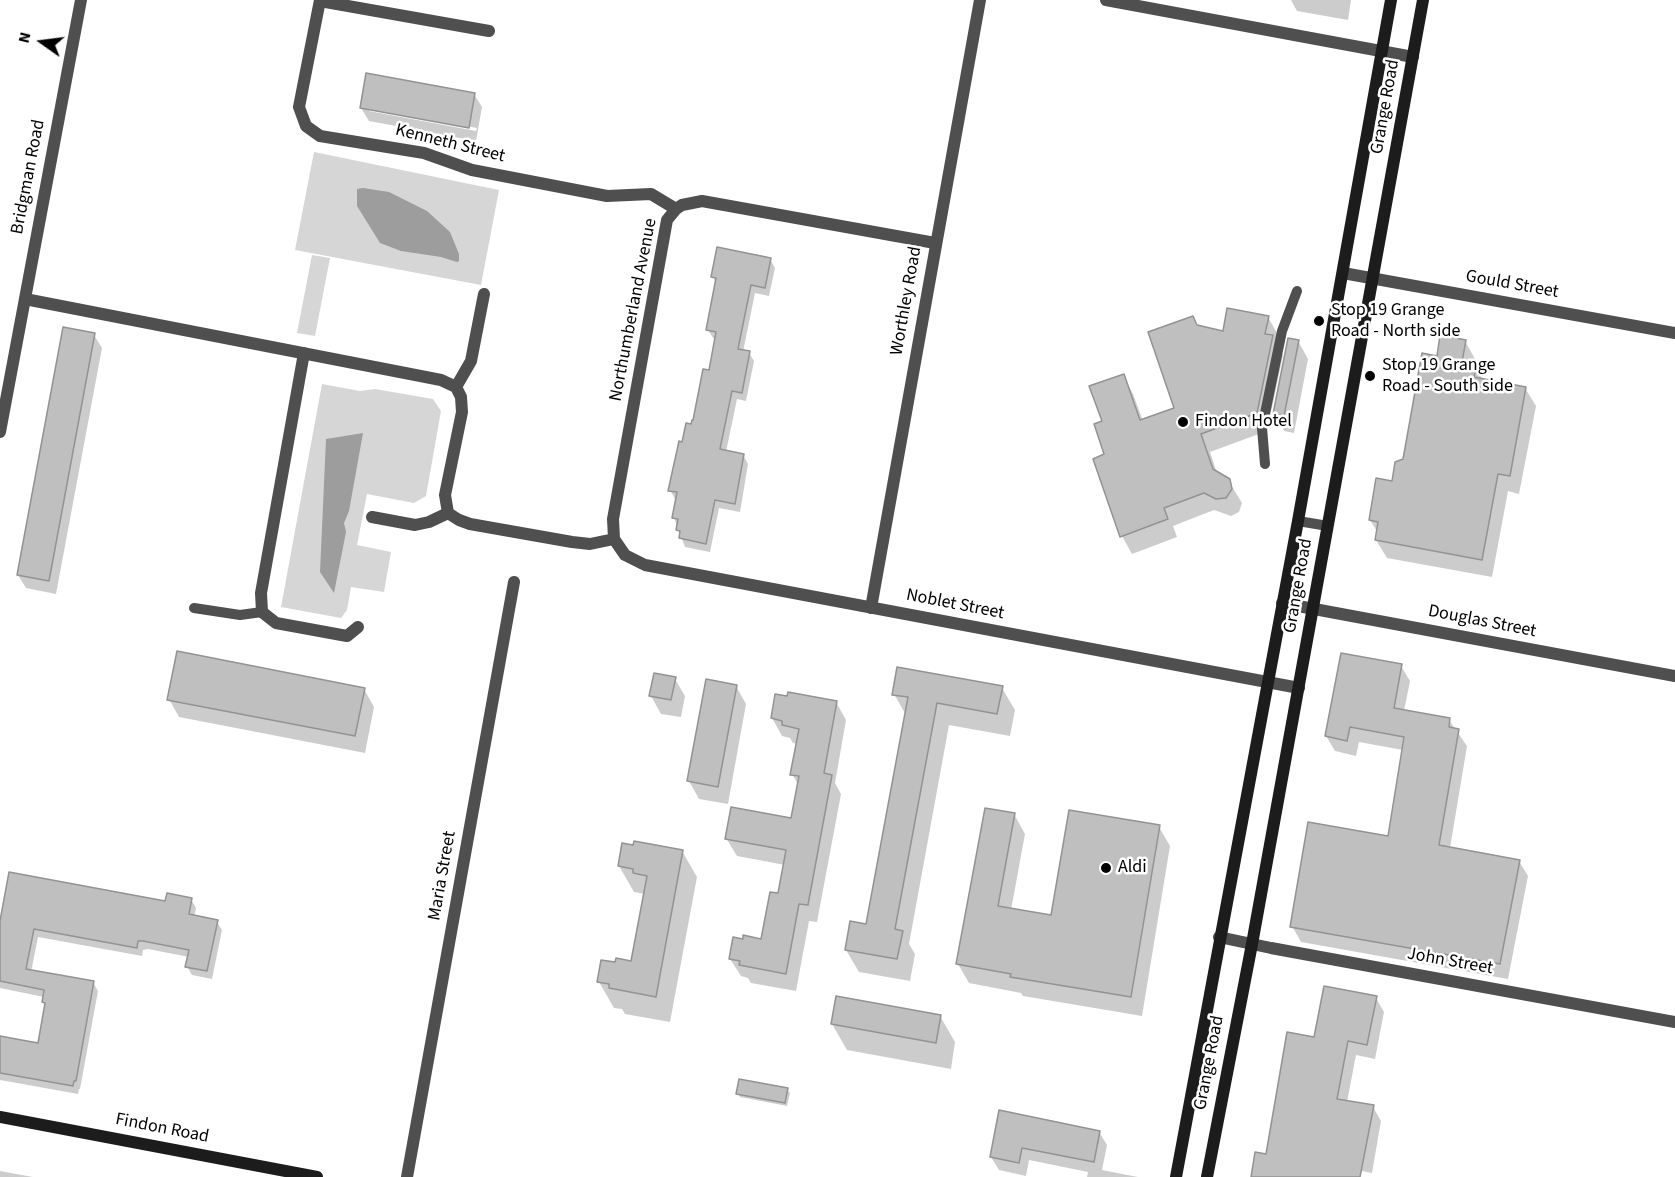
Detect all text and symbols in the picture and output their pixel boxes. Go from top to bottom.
north arrow [12,12,72,72]
text: N [13,30,36,45]
street label: Grange Road [1367,58,1405,156]
street label: Bridgman Road [7,118,51,236]
street label: Kenneth Street [393,120,507,168]
street label: Northumberland Avenue [606,217,662,403]
street label: Worthley Road [887,245,927,357]
street label: Gould Street [1464,266,1560,304]
place label: Stop 19 Grange Road - North side [1331,300,1460,342]
marker: Stop 19 Grange Road - North side [1312,314,1326,328]
place label: Stop 19 Grange Road - South side [1382,355,1513,398]
marker: Stop 19 Grange Road - South side [1363,369,1377,383]
place label: Findon Hotel [1195,411,1292,433]
marker: Findon Hotel [1176,415,1190,429]
street label: Grange Road [1280,537,1318,635]
street label: Noblet Street [904,585,1006,625]
street label: Douglas Street [1426,601,1538,643]
street label: Maria Street [424,830,462,922]
place label: Aldi [1118,857,1147,879]
marker: Aldi [1099,861,1113,875]
street label: John Street [1405,944,1495,980]
street label: Grange Road [1190,1014,1230,1112]
street label: Findon Road [113,1109,211,1149]

